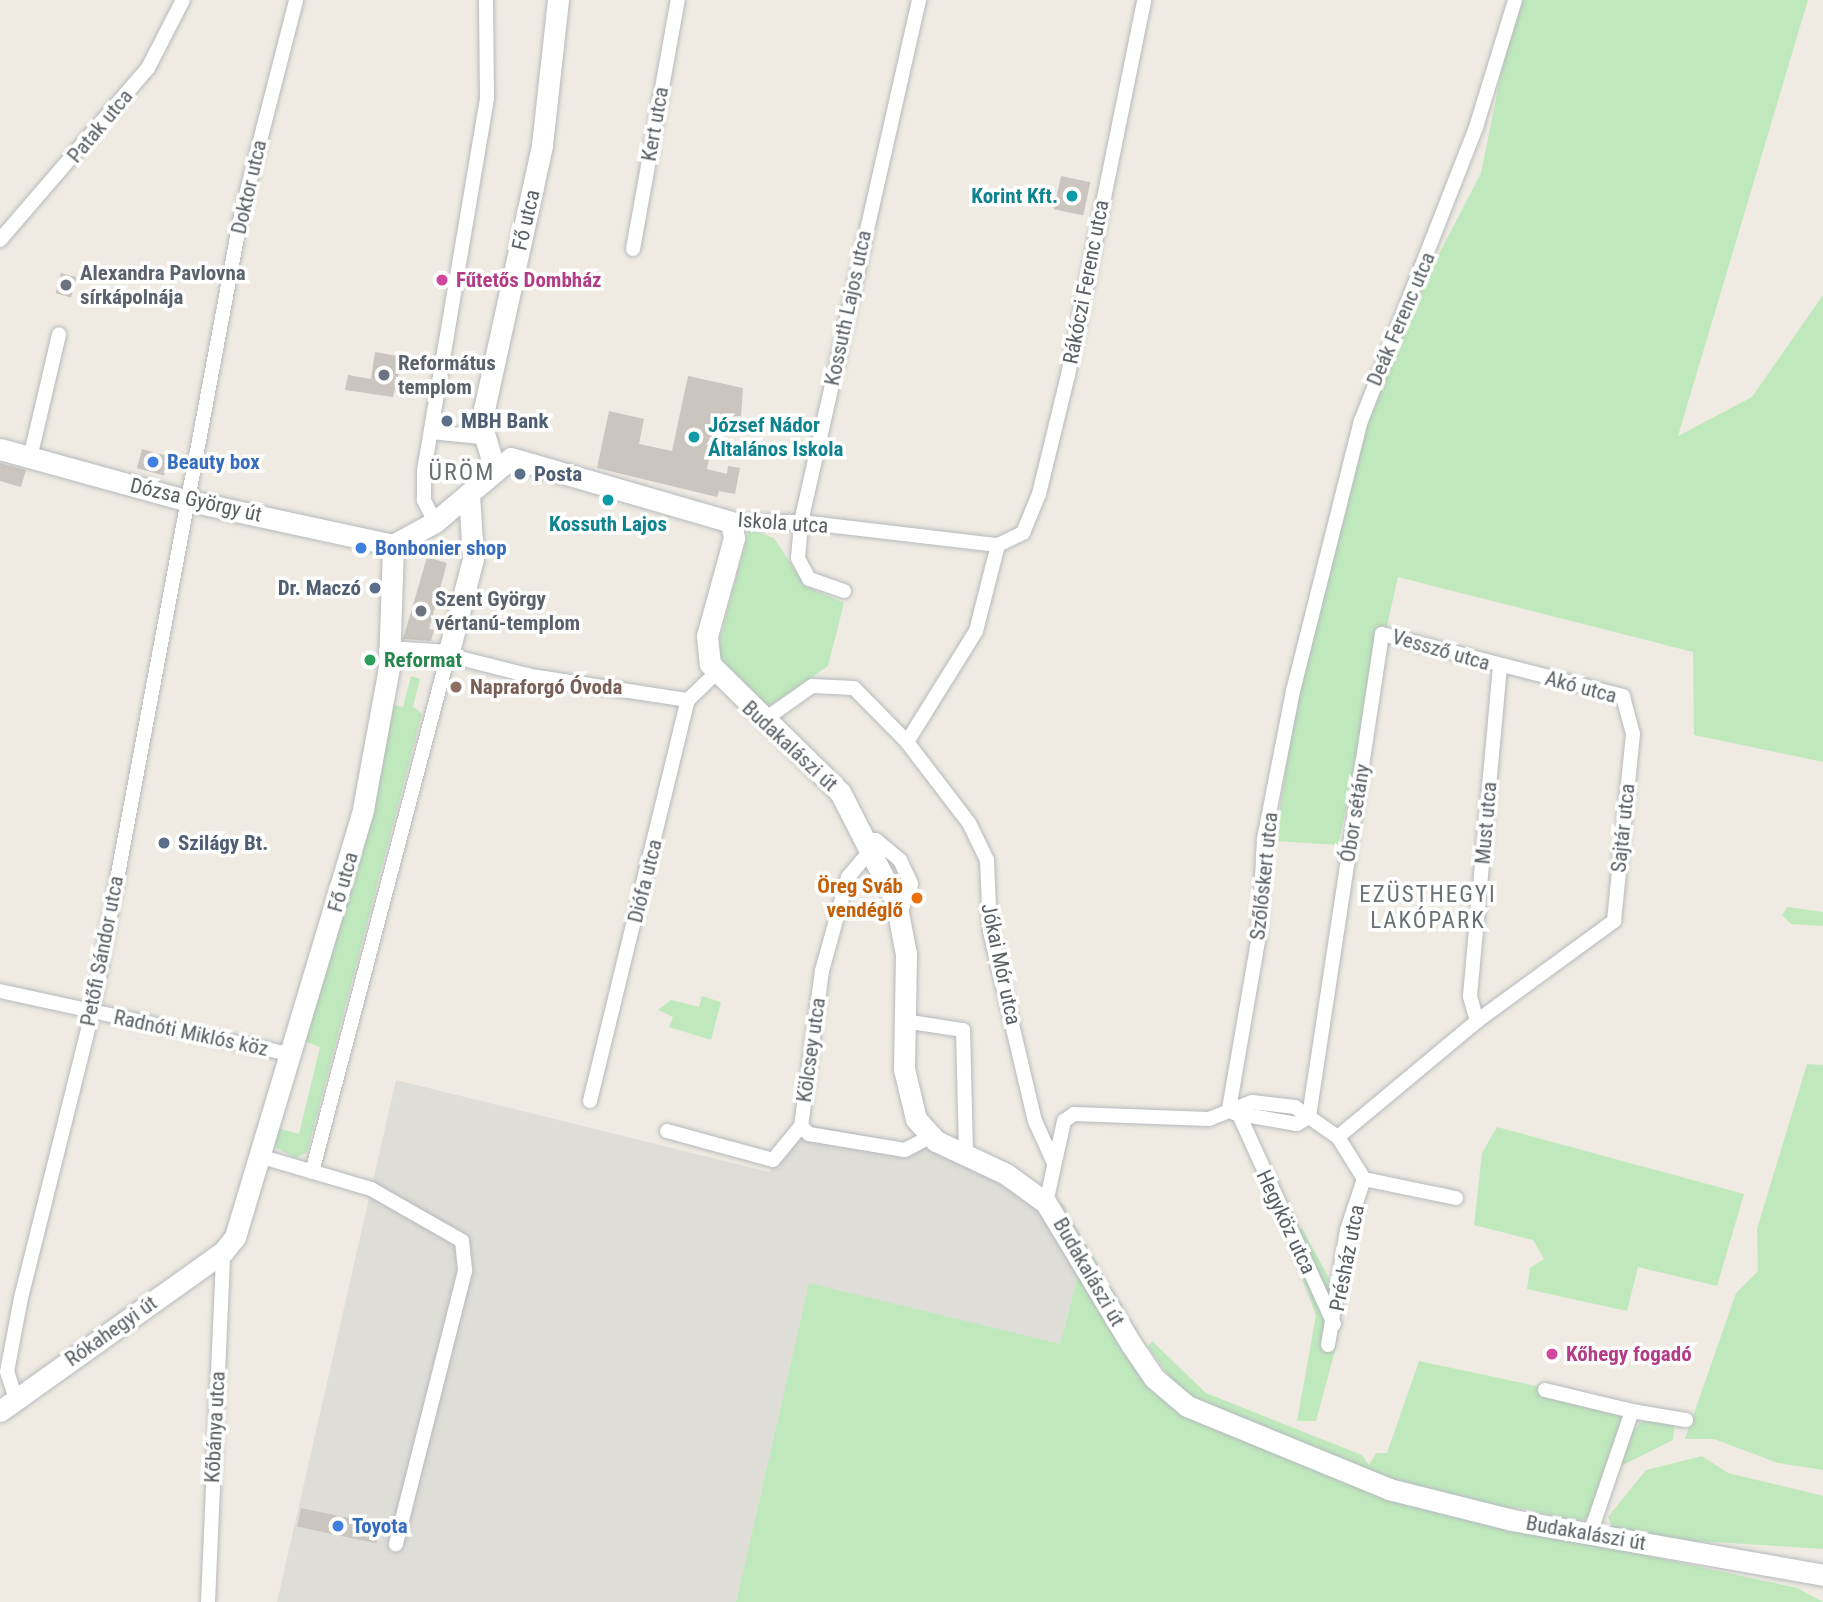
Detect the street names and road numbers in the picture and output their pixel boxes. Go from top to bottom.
street label: Patak utca [62,84,138,168]
street label: Kert utca [636,85,674,163]
street label: Doktor utca [226,137,272,237]
street label: Fő utca [507,187,545,253]
street label: Rákóczi Ferenc utca [1058,198,1114,366]
street label: Kossuth Lajos utca [819,228,877,388]
street label: Deák Ferenc utca [1362,248,1440,390]
street label: Dózsa György út [128,473,264,527]
street label: Iskola utca [737,507,829,539]
street label: Vessző utca [1389,624,1493,676]
street label: Akó utca [1542,665,1620,709]
street label: Budakalászi út [737,695,843,797]
street label: Óbor sétány [1335,762,1375,864]
street label: Must utca [1470,781,1502,865]
street label: Sajtár utca [1606,782,1640,874]
street label: Szőlőskert utca [1245,811,1283,941]
street label: Diófa utca [622,837,668,925]
street label: Fő utca [322,849,364,915]
street label: Petőfi Sándor utca [75,874,129,1028]
street label: Jókai Mór utca [976,901,1026,1027]
street label: Kölcsey utca [791,996,831,1104]
street label: Radnóti Miklós köz [112,1004,270,1062]
street label: Hegyköz utca [1251,1166,1321,1278]
street label: Présház utca [1324,1203,1370,1313]
street label: Budakalászi út [1048,1213,1130,1331]
street label: Rókahegyi út [60,1290,162,1372]
street label: Kőbánya utca [199,1370,231,1484]
street label: Budakalászi út [1524,1510,1648,1556]

